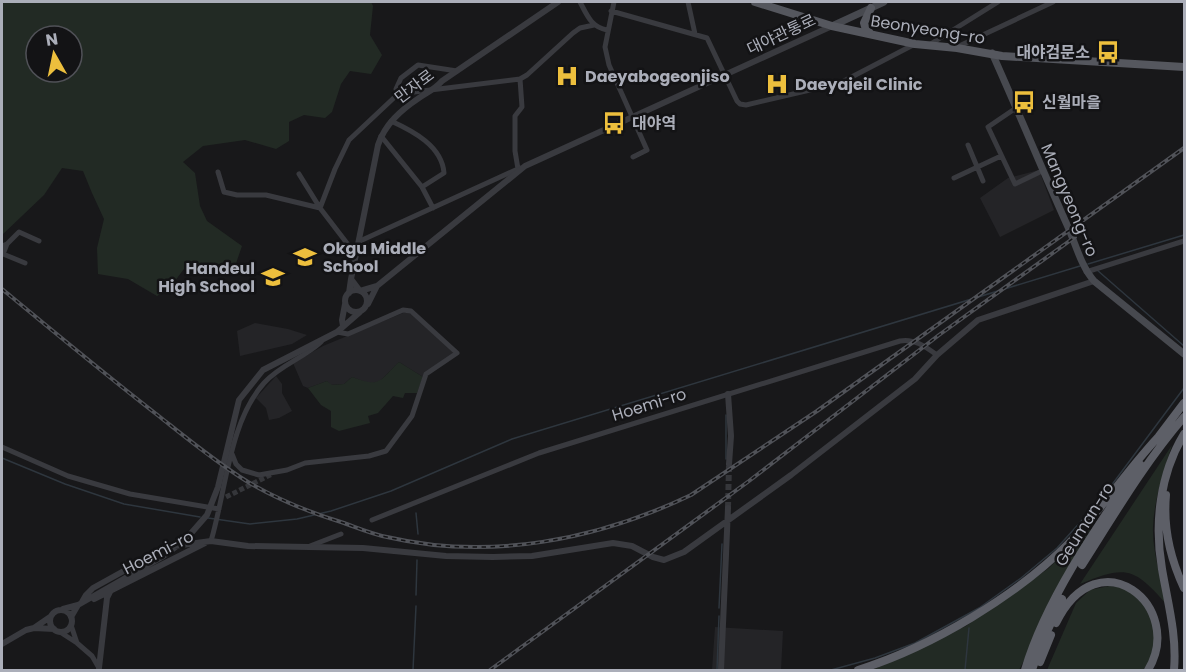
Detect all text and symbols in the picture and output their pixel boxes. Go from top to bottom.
street label: 대야관통로 [743,8,820,60]
street label: Beonyeong-ro [869,9,987,50]
north arrow [24,24,84,84]
text: N [44,27,59,52]
bus stop icon: 대야검문소 [1095,39,1121,65]
place label: 대야검문소 [1016,41,1090,64]
hospital icon: Daeyabogeonjiso [554,63,580,89]
street label: 만자로 [390,64,439,109]
place label: Daeyabogeonjiso [585,65,730,88]
hospital icon: Daeyajeil Clinic [764,71,790,97]
place label: Daeyajeil Clinic [795,73,923,96]
bus stop icon: 신월마을 [1011,89,1037,115]
place label: 신월마을 [1042,91,1101,114]
bus stop icon: 대야역 [601,110,627,136]
place label: 대야역 [632,112,676,135]
street label: Mangyeong-ro [1035,140,1104,260]
place label: Okgu Middle School [323,237,426,278]
school or university icon: Okgu Middle School [292,244,318,270]
place label: Handeul High School [158,257,255,298]
school or university icon: Handeul High School [260,264,286,290]
street label: Hoemi-ro [609,382,689,427]
street label: Geuman-ro [1049,478,1119,571]
street label: Hoemi-ro [119,525,198,580]

